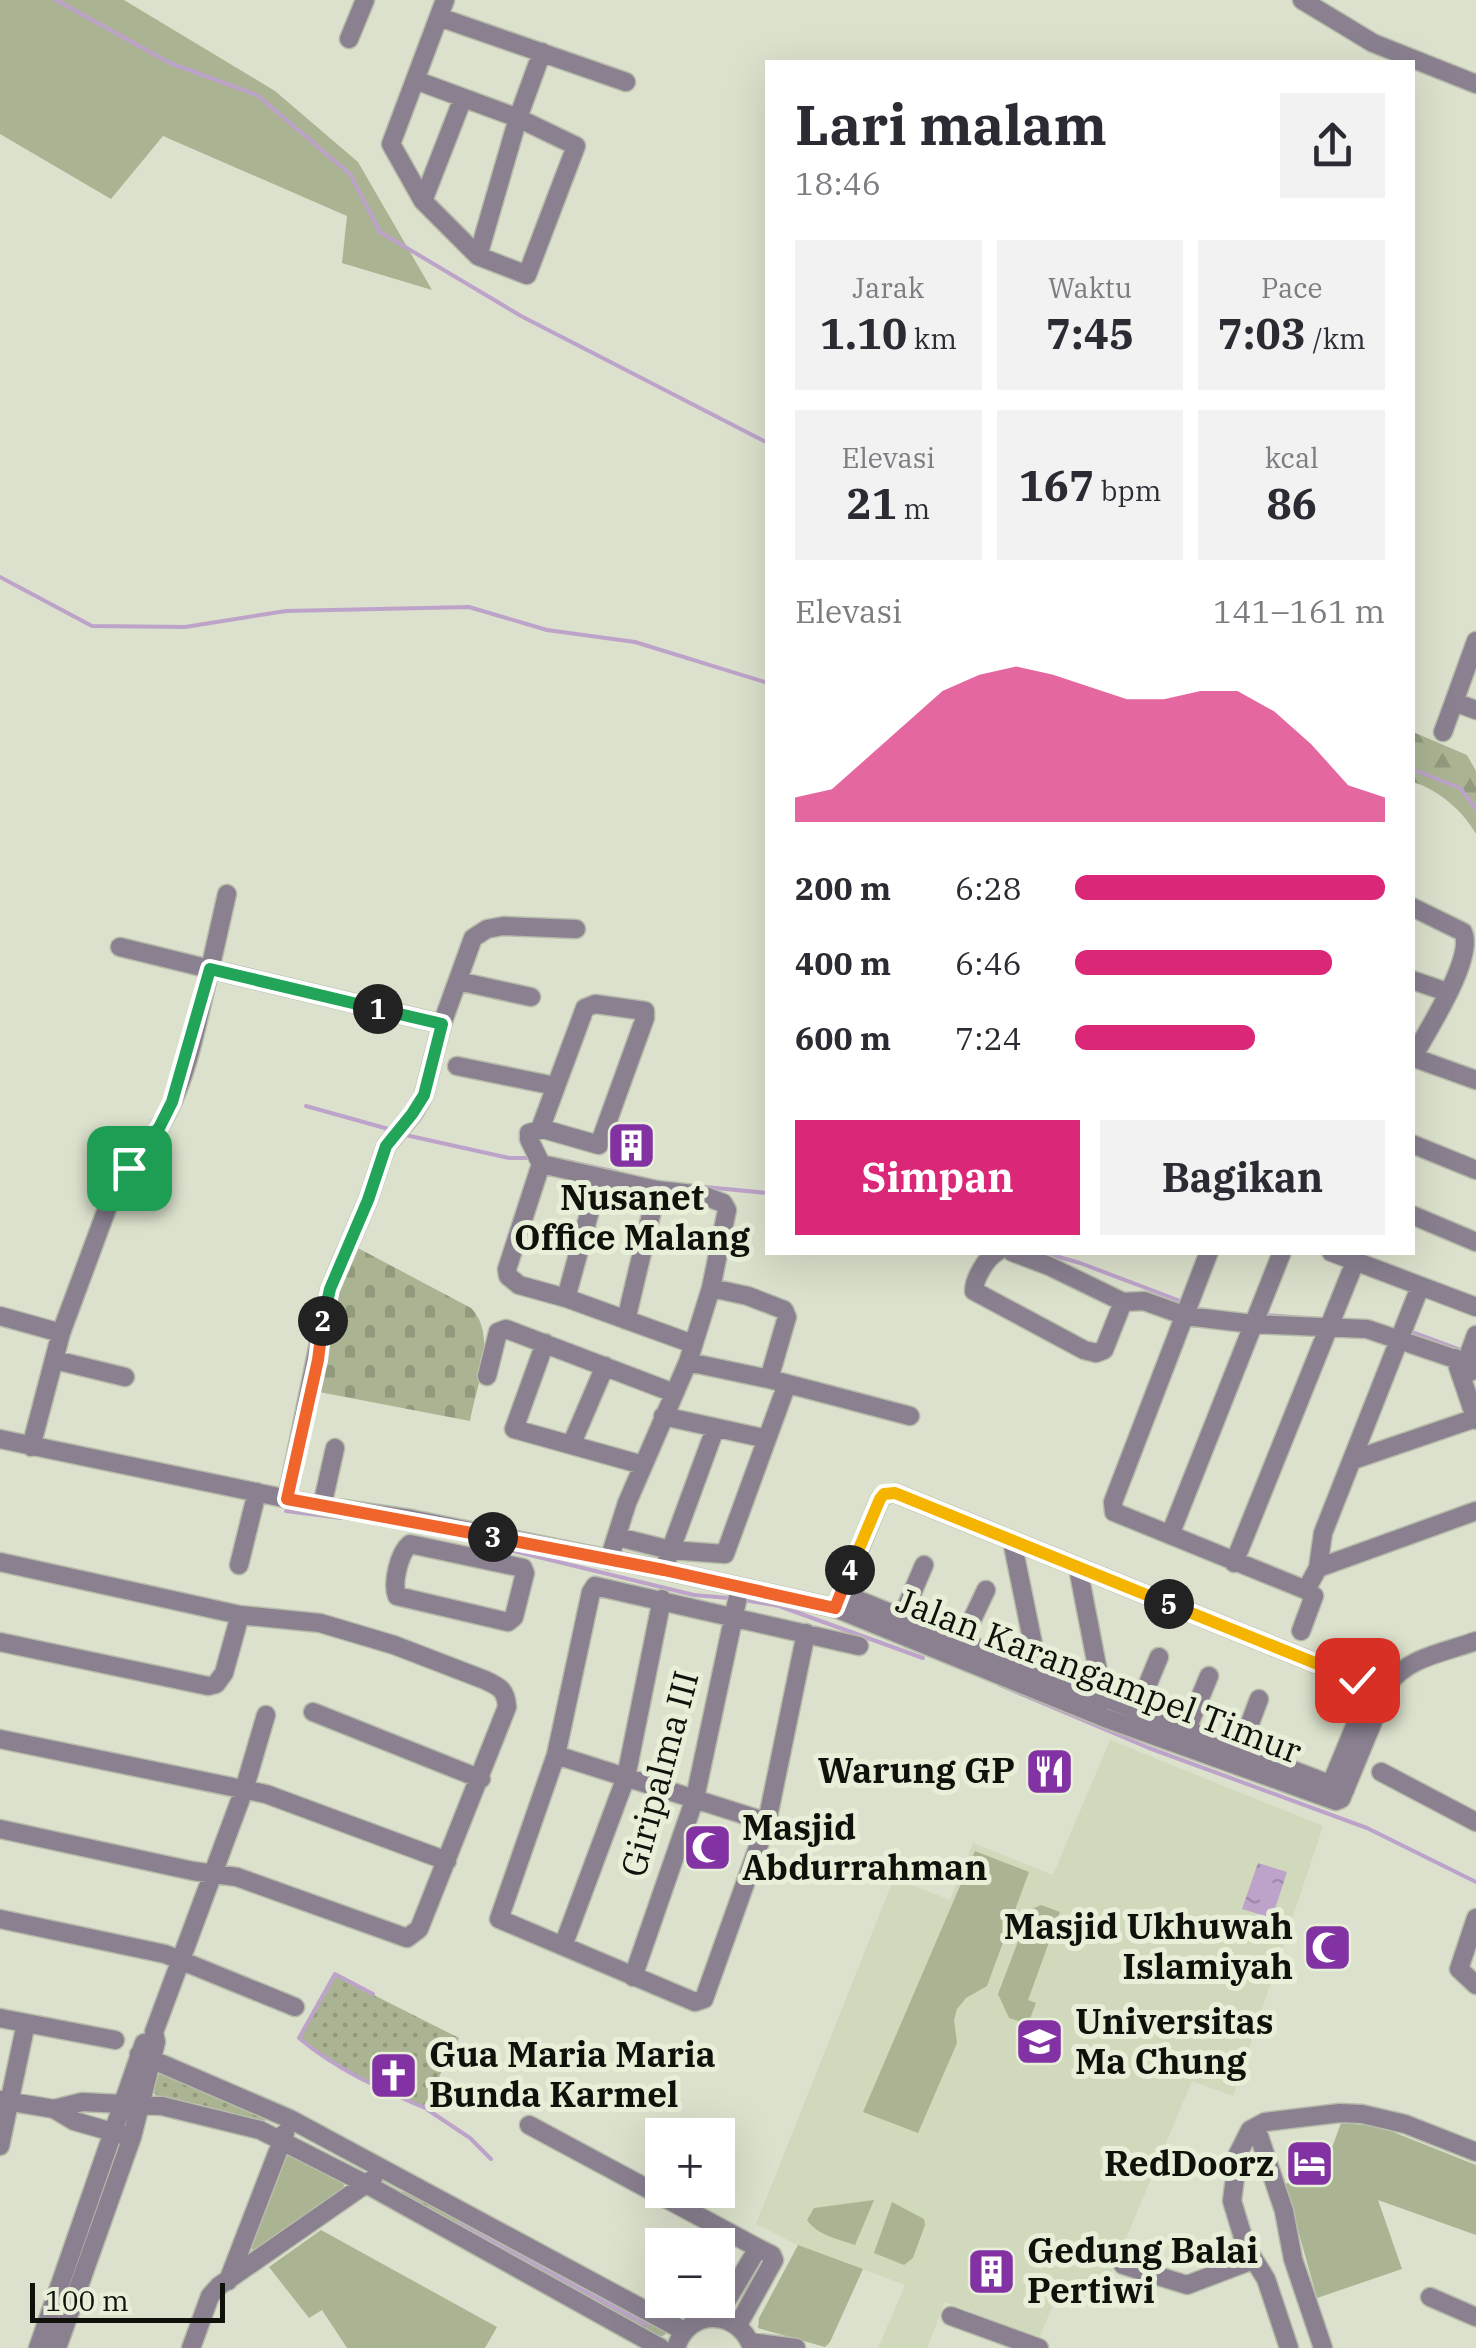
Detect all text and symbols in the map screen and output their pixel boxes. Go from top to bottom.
text: Lari malam [795,89,1107,160]
button: share [1280,93,1385,198]
text: 18:46 [795,162,881,204]
text: Jarak [852,269,924,306]
text: Waktu [1048,269,1132,306]
text: Pace [1261,269,1322,306]
text: 1.10 [820,306,907,361]
text: 7:45 [1046,306,1134,361]
text: 7:03 [1218,306,1306,361]
text: km [907,320,957,357]
text: /km [1306,320,1366,357]
text: Elevasi [841,439,935,476]
text: kcal [1265,439,1319,476]
text: 167 [1019,458,1094,513]
text: bpm [1094,472,1161,509]
text: 21 [847,476,897,531]
text: 86 [1266,476,1317,531]
text: m [897,490,930,527]
text: Elevasi [795,590,902,632]
text: 141–161 m [1213,590,1385,632]
text: 200 m [795,867,891,909]
text: 6:28 [955,867,1022,909]
text: 400 m [795,942,891,984]
text: 6:46 [955,942,1022,984]
pin: 1 [353,984,403,1034]
text: 1 [370,990,386,1027]
text: 600 m [795,1017,891,1059]
text: 7:24 [955,1017,1022,1059]
building icon: Nusanet Office Malang [606,1120,658,1172]
button: Simpan [795,1120,1080,1235]
button: Bagikan [1100,1120,1385,1235]
pin [87,1126,172,1211]
icon: arrive [102,1141,157,1196]
place label: Nusanet Office Malang [514,1174,751,1260]
pin: 2 [298,1296,348,1346]
text: 2 [315,1302,331,1339]
pin: 3 [468,1512,518,1562]
text: 3 [485,1518,501,1555]
pin: 4 [825,1545,875,1595]
text: 4 [842,1551,858,1588]
street label: Jalan Karangampel Timur [890,1576,1309,1774]
pin: 5 [1144,1579,1194,1629]
text: 5 [1161,1585,1177,1622]
pin [1315,1638,1400,1723]
icon: check [1330,1653,1385,1708]
street label: Giripalma III [609,1666,709,1882]
restaurant icon: Warung GP [1024,1745,1076,1797]
place label: Warung GP [818,1747,1015,1793]
place label: Masjid Abdurrahman [742,1804,987,1890]
mosque icon: Masjid Abdurrahman [681,1822,733,1874]
place label: Masjid Ukhuwah Islamiyah [1004,1903,1293,1989]
mosque icon: Masjid Ukhuwah Islamiyah [1302,1921,1354,1973]
place label: Universitas Ma Chung [1075,1998,1273,2084]
school or university icon: Universitas Ma Chung [1014,2016,1066,2068]
place label: Gua Maria Maria Bunda Karmel [429,2031,716,2117]
church icon: Gua Maria Maria Bunda Karmel [368,2049,420,2101]
map controls [645,2118,735,2318]
button: + [645,2118,735,2208]
hotel icon: RedDoorz [1283,2138,1335,2190]
place label: RedDoorz [1104,2140,1274,2186]
place label: Gedung Balai Pertiwi [1027,2227,1258,2313]
button: − [645,2228,735,2318]
building icon: Gedung Balai Pertiwi [966,2245,1018,2297]
scale bar [30,2278,225,2322]
text: 100 m [45,2282,129,2319]

